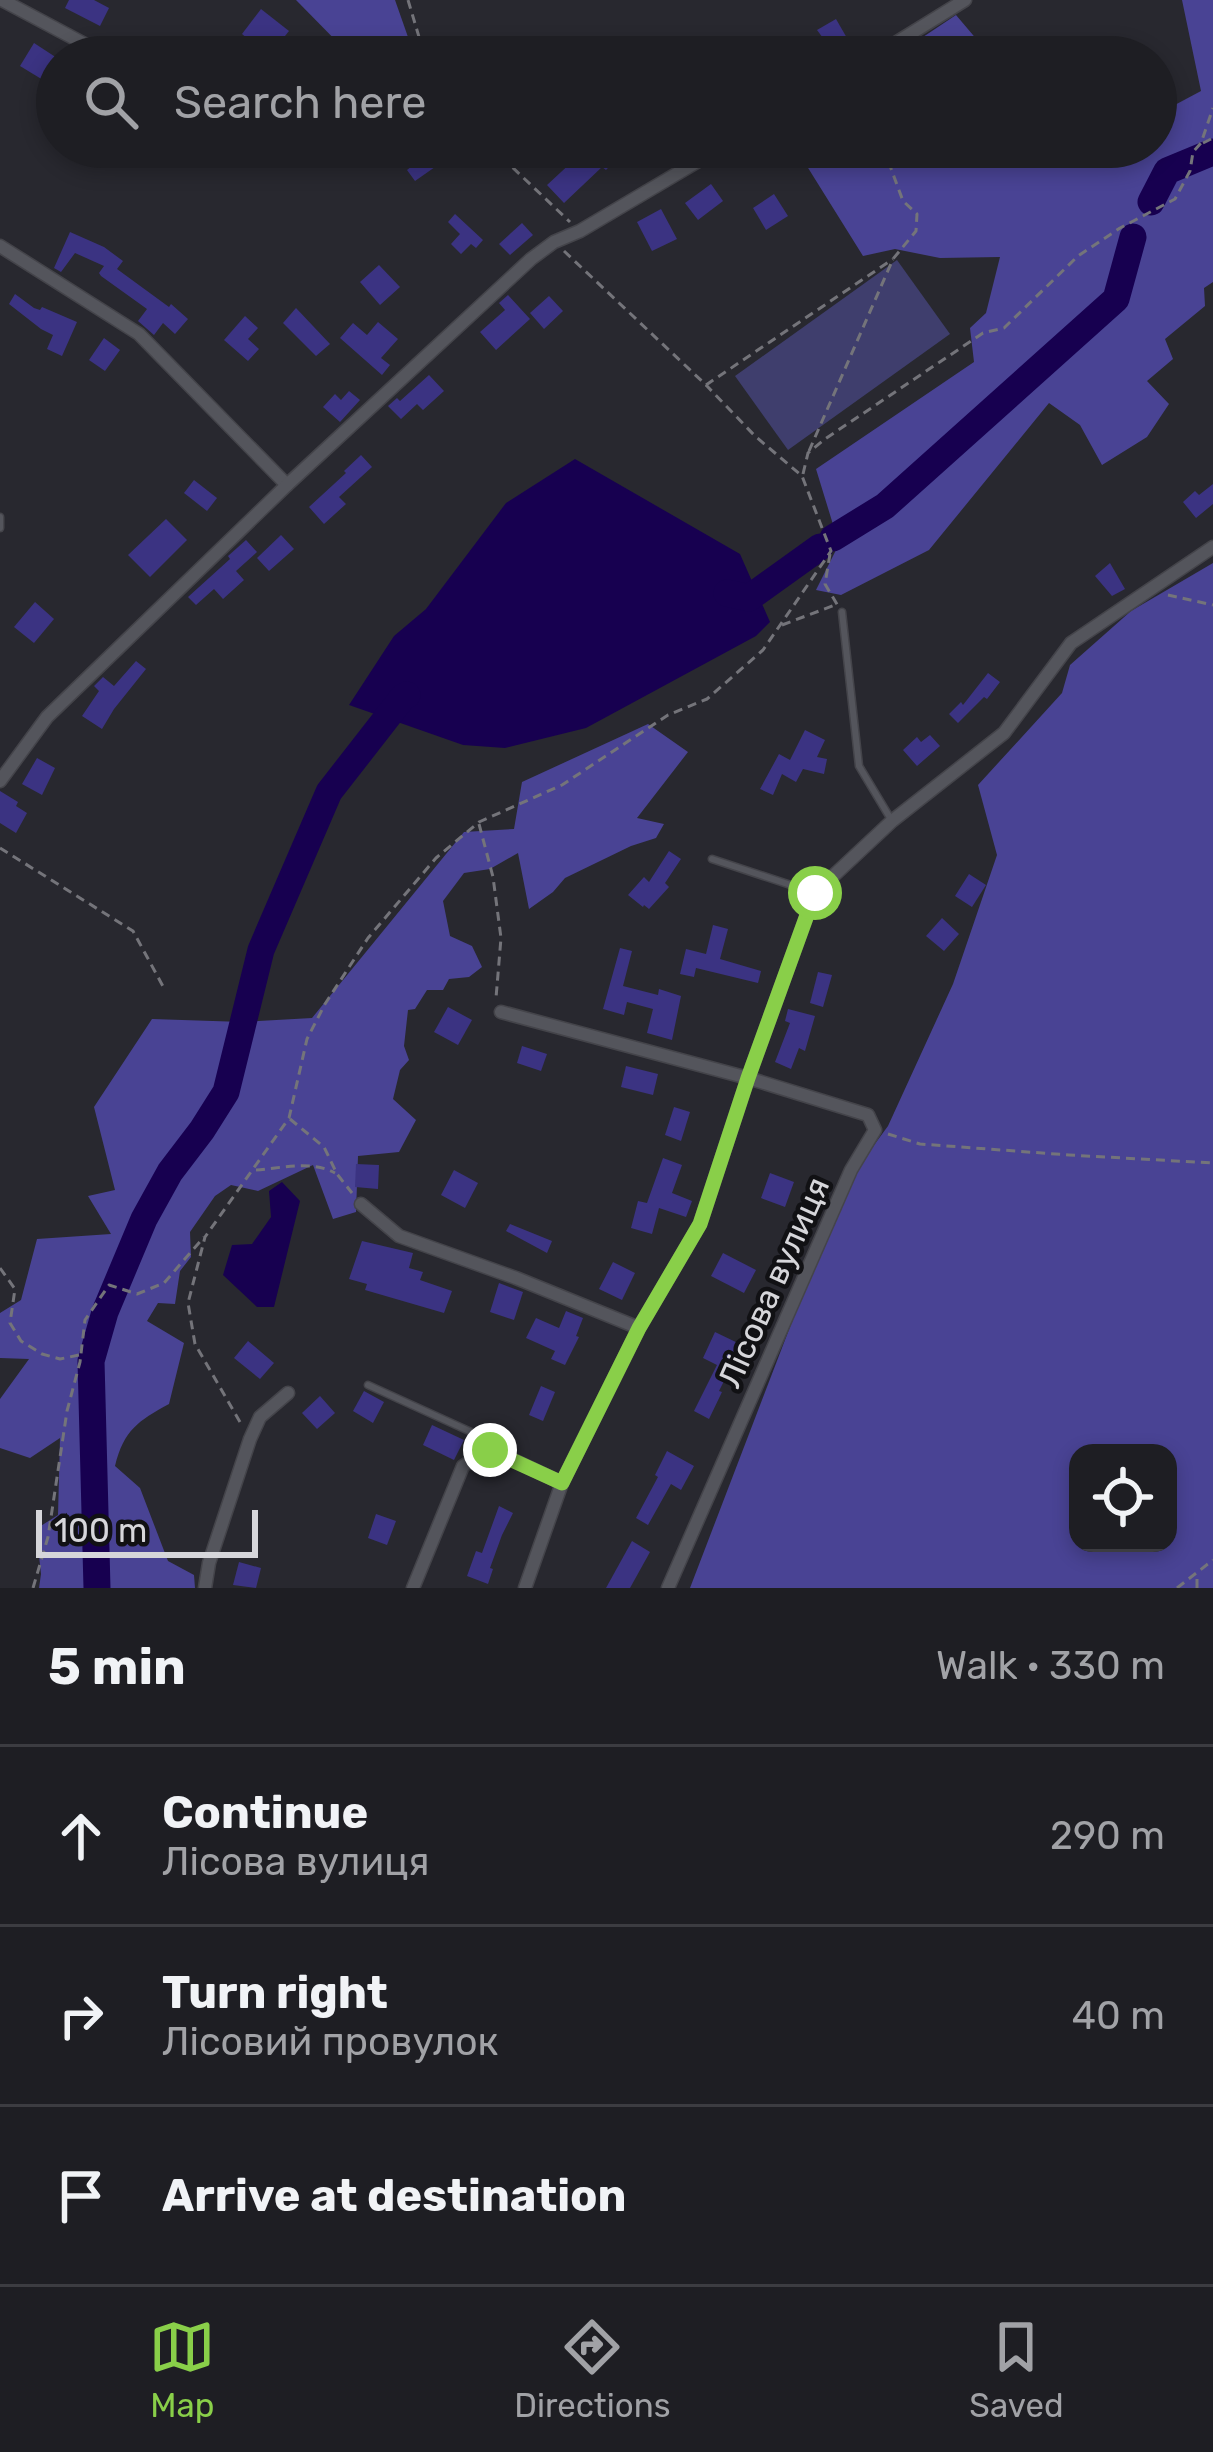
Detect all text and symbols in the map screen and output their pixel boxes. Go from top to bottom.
search box [36,36,1177,168]
icon: search [78,69,144,135]
text: Search here [174,76,426,129]
route start [788,866,842,920]
street label: Лісова вулиця [710,1171,837,1394]
route end [463,1423,517,1477]
map controls [1069,1444,1177,1552]
button: locate [1069,1444,1177,1552]
scale bar [36,1504,258,1557]
text: 100 m [54,1511,147,1550]
text: 5 min [48,1636,186,1697]
text: Walk · 330 m [936,1643,1165,1689]
text: Continue [162,1786,368,1839]
icon: ahead [48,1803,114,1869]
text: 290 m [1050,1813,1165,1859]
text: Лісова вулиця [162,1839,430,1885]
text: Turn right [162,1966,388,2019]
icon: right [48,1983,114,2049]
text: 40 m [1072,1993,1165,2039]
text: Лісовий провулок [162,2019,498,2065]
icon: arrive [48,2163,114,2229]
text: Arrive at destination [162,2169,627,2222]
tab: Map [149,2314,215,2425]
tab: Directions [514,2314,671,2425]
tab: Saved [969,2314,1064,2425]

